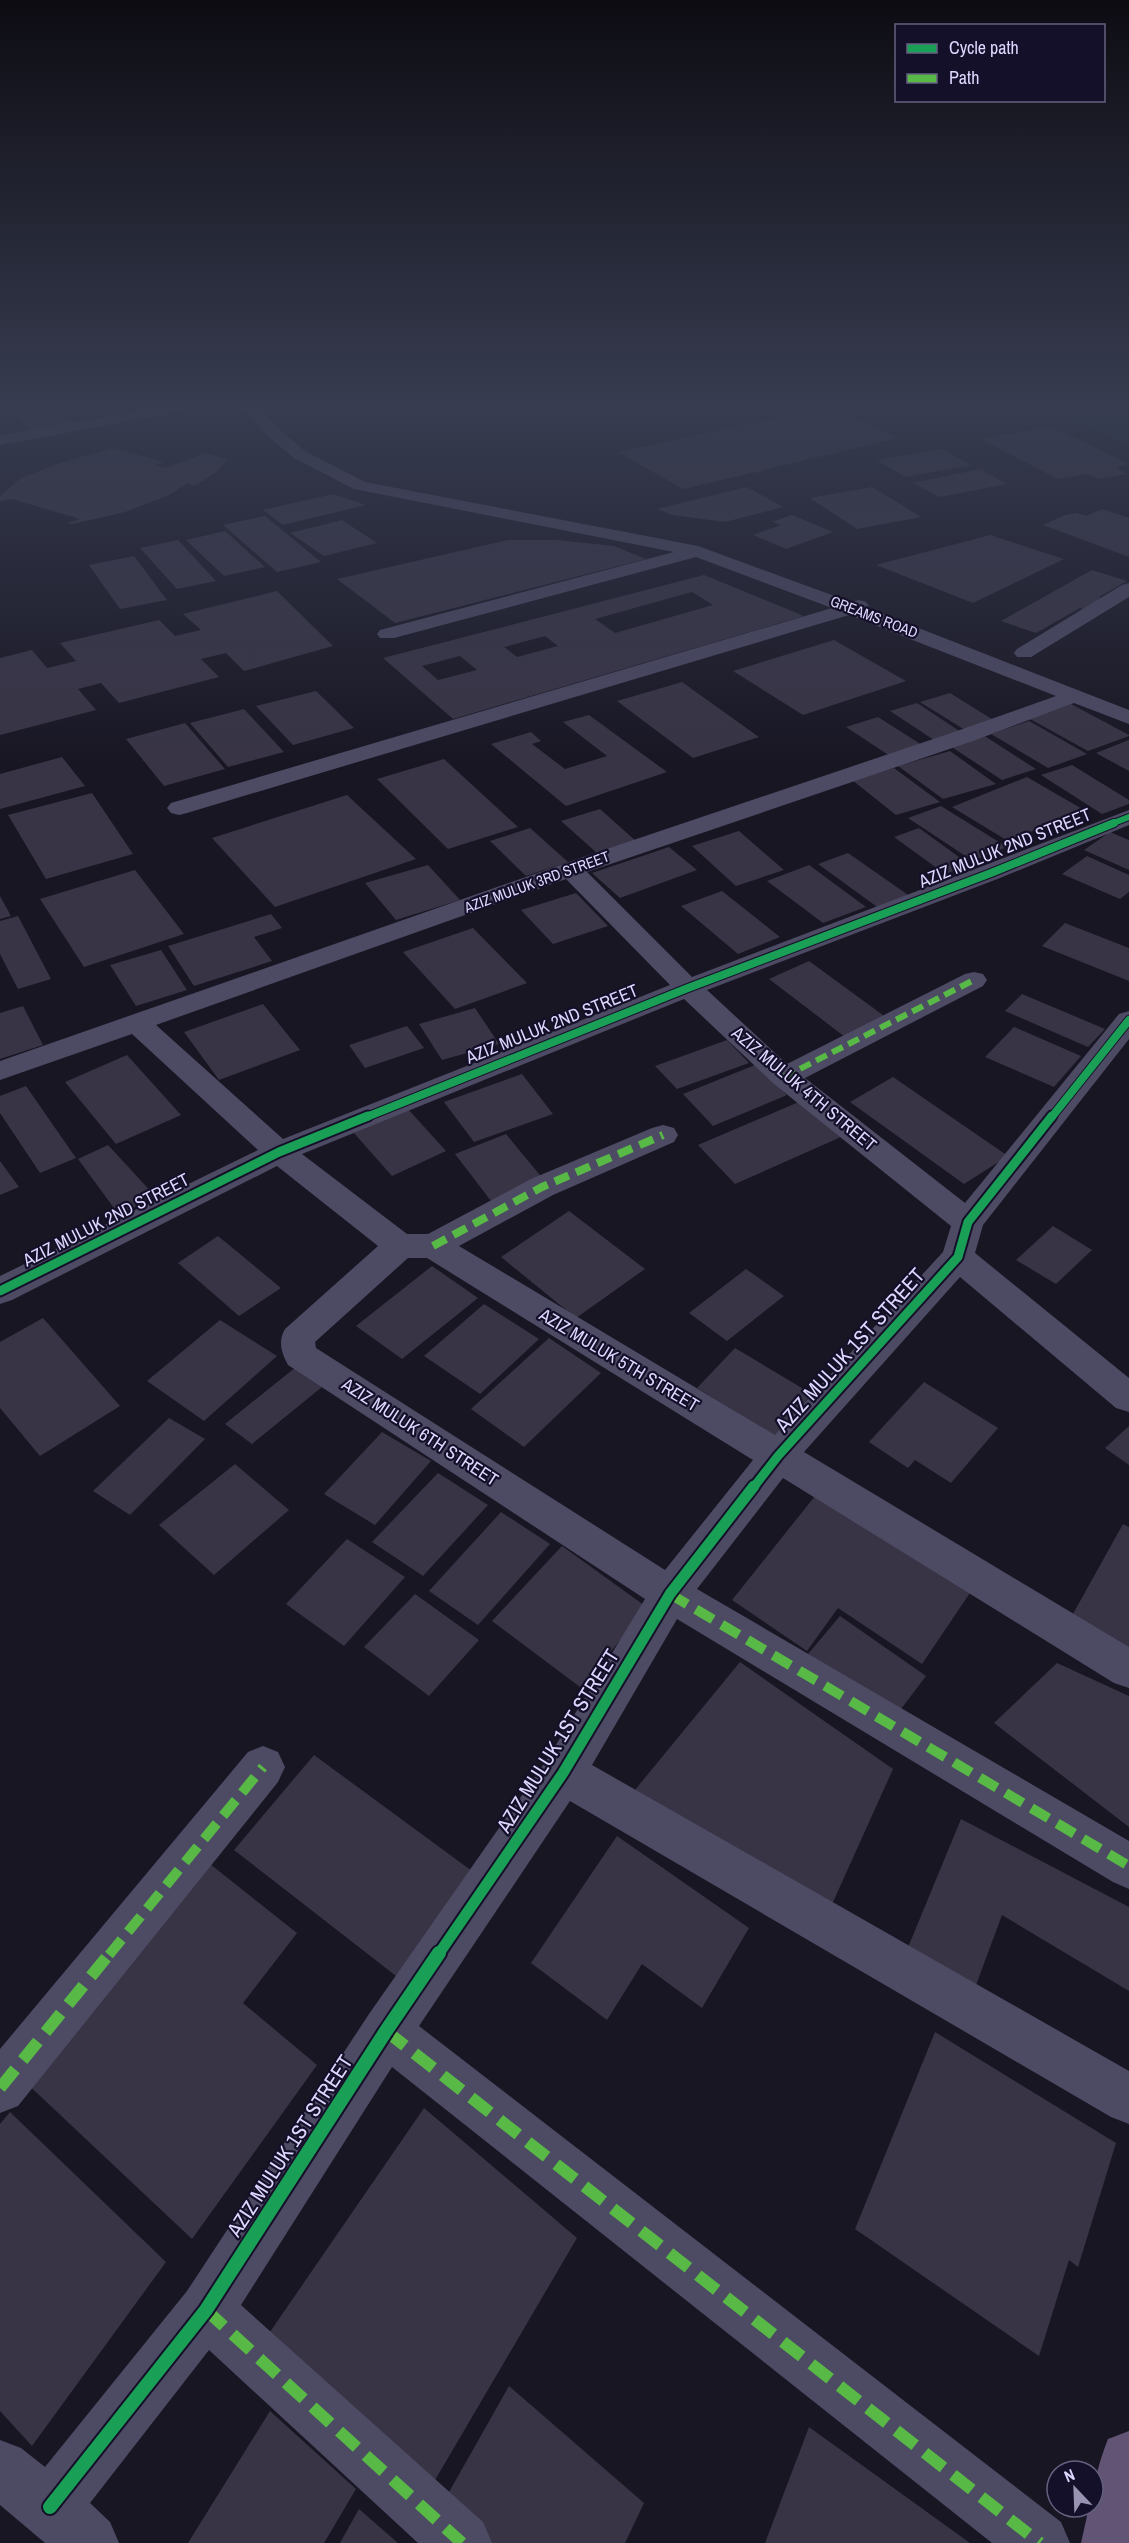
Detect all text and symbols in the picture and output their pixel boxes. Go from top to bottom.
legend [895,24,1105,102]
text: Cycle path [949,35,1019,60]
text: Path [949,65,979,90]
street label: GREAMS ROAD [827,590,921,643]
street label: AZIZ MULUK 2ND STREET [914,802,1095,894]
street label: AZIZ MULUK 3RD STREET [460,845,613,918]
street label: AZIZ MULUK 2ND STREET [461,978,642,1070]
street label: AZIZ MULUK 4TH STREET [726,1020,882,1157]
street label: AZIZ MULUK 2ND STREET [17,1167,193,1273]
street label: AZIZ MULUK 1ST STREET [768,1261,931,1439]
street label: AZIZ MULUK 5TH STREET [534,1301,704,1417]
street label: AZIZ MULUK 6TH STREET [336,1371,503,1492]
street label: AZIZ MULUK 1ST STREET [489,1643,626,1839]
street label: AZIZ MULUK 1ST STREET [219,2049,360,2243]
north arrow [1045,2459,1105,2519]
text: N [1060,2463,1078,2487]

